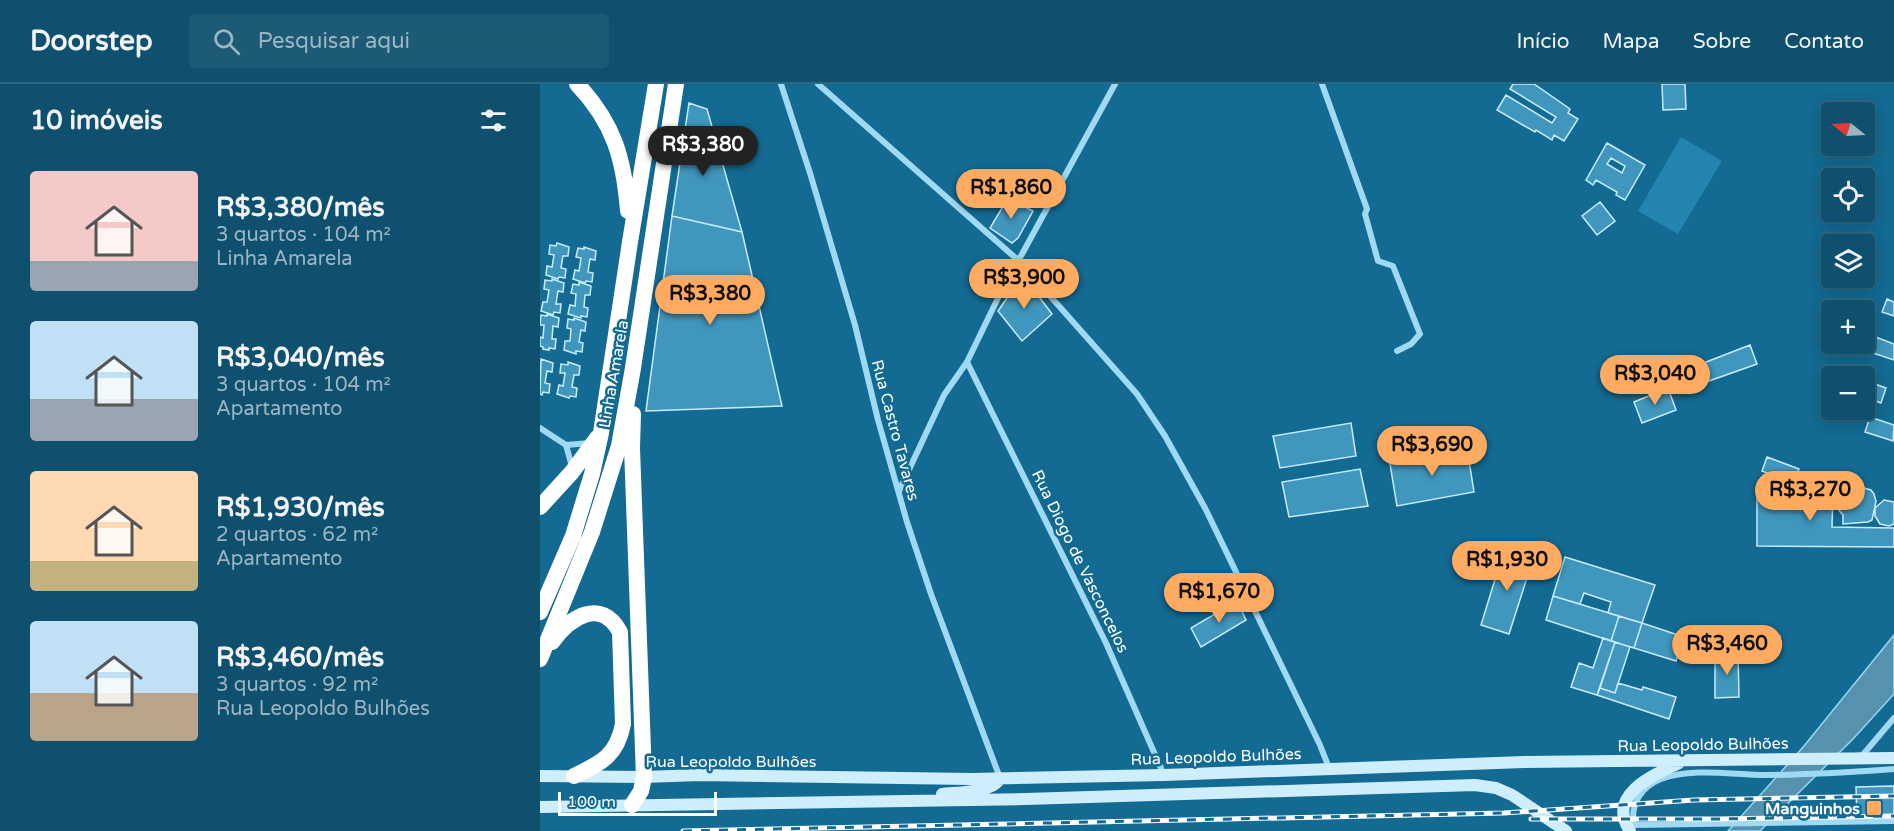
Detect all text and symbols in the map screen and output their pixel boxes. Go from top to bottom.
search box [189,14,609,68]
text: Doorstep [30,24,153,58]
icon: search [210,25,243,58]
text: Pesquisar aqui [258,28,410,54]
text: Início [1517,29,1569,54]
text: Mapa [1602,29,1660,54]
text: Sobre [1693,29,1751,54]
text: Contato [1784,29,1864,54]
north arrow [1821,102,1875,156]
map controls [1821,102,1875,420]
icon: filters [477,104,510,137]
text: 10 imóveis [30,105,163,136]
pin: R$3,380 [648,126,758,177]
text: R$3,380 [662,133,744,157]
button: locate [1821,168,1875,222]
pin: R$1,860 [956,169,1066,220]
text: R$1,860 [970,176,1052,200]
text: R$3,380/mês [216,192,385,223]
icon: home [78,195,150,267]
text: 3 quartos · 104 m² [216,223,391,247]
button: layers [1821,234,1875,288]
text: Linha Amarela [216,247,353,271]
pin: R$3,900 [969,259,1079,310]
text: R$3,900 [983,266,1065,290]
pin: R$3,380 [655,275,765,326]
text: R$3,380 [669,282,751,306]
button: + [1821,300,1875,354]
street label: Linha Amarela [595,319,633,430]
text: R$3,040/mês [216,342,385,373]
icon: home [78,345,150,417]
pin: R$3,040 [1600,355,1710,406]
street label: Rua Castro Tavares [867,358,923,503]
text: R$3,040 [1614,362,1696,386]
button: − [1821,366,1875,420]
text: 3 quartos · 104 m² [216,373,391,397]
text: Apartamento [216,397,342,421]
pin: R$3,690 [1377,426,1487,477]
text: R$3,690 [1391,433,1473,457]
street label: Rua Diogo de Vasconcelos [1027,467,1133,656]
pin: R$3,270 [1755,471,1865,522]
text: R$3,270 [1769,478,1851,502]
text: R$1,930/mês [216,492,385,523]
icon: home [78,495,150,567]
text: 2 quartos · 62 m² [216,523,378,547]
pin: R$1,930 [1452,541,1562,592]
text: Apartamento [216,547,342,571]
text: R$1,930 [1466,548,1548,572]
pin: R$1,670 [1164,573,1274,624]
text: R$1,670 [1178,580,1260,604]
pin: R$3,460 [1672,625,1782,676]
text: R$3,460 [1686,632,1768,656]
text: R$3,460/mês [216,642,384,673]
icon: home [78,645,150,717]
text: 3 quartos · 92 m² [216,673,378,697]
text: Rua Leopoldo Bulhões [216,697,430,721]
street label: Rua Leopoldo Bulhões [1617,734,1789,756]
street label: Rua Leopoldo Bulhões [1130,744,1302,770]
street label: Rua Leopoldo Bulhões [646,752,817,772]
scale bar [558,789,717,816]
text: 100 m [567,792,616,812]
place label: Manguinhos [1765,799,1860,819]
marker: Manguinhos [1865,799,1883,817]

